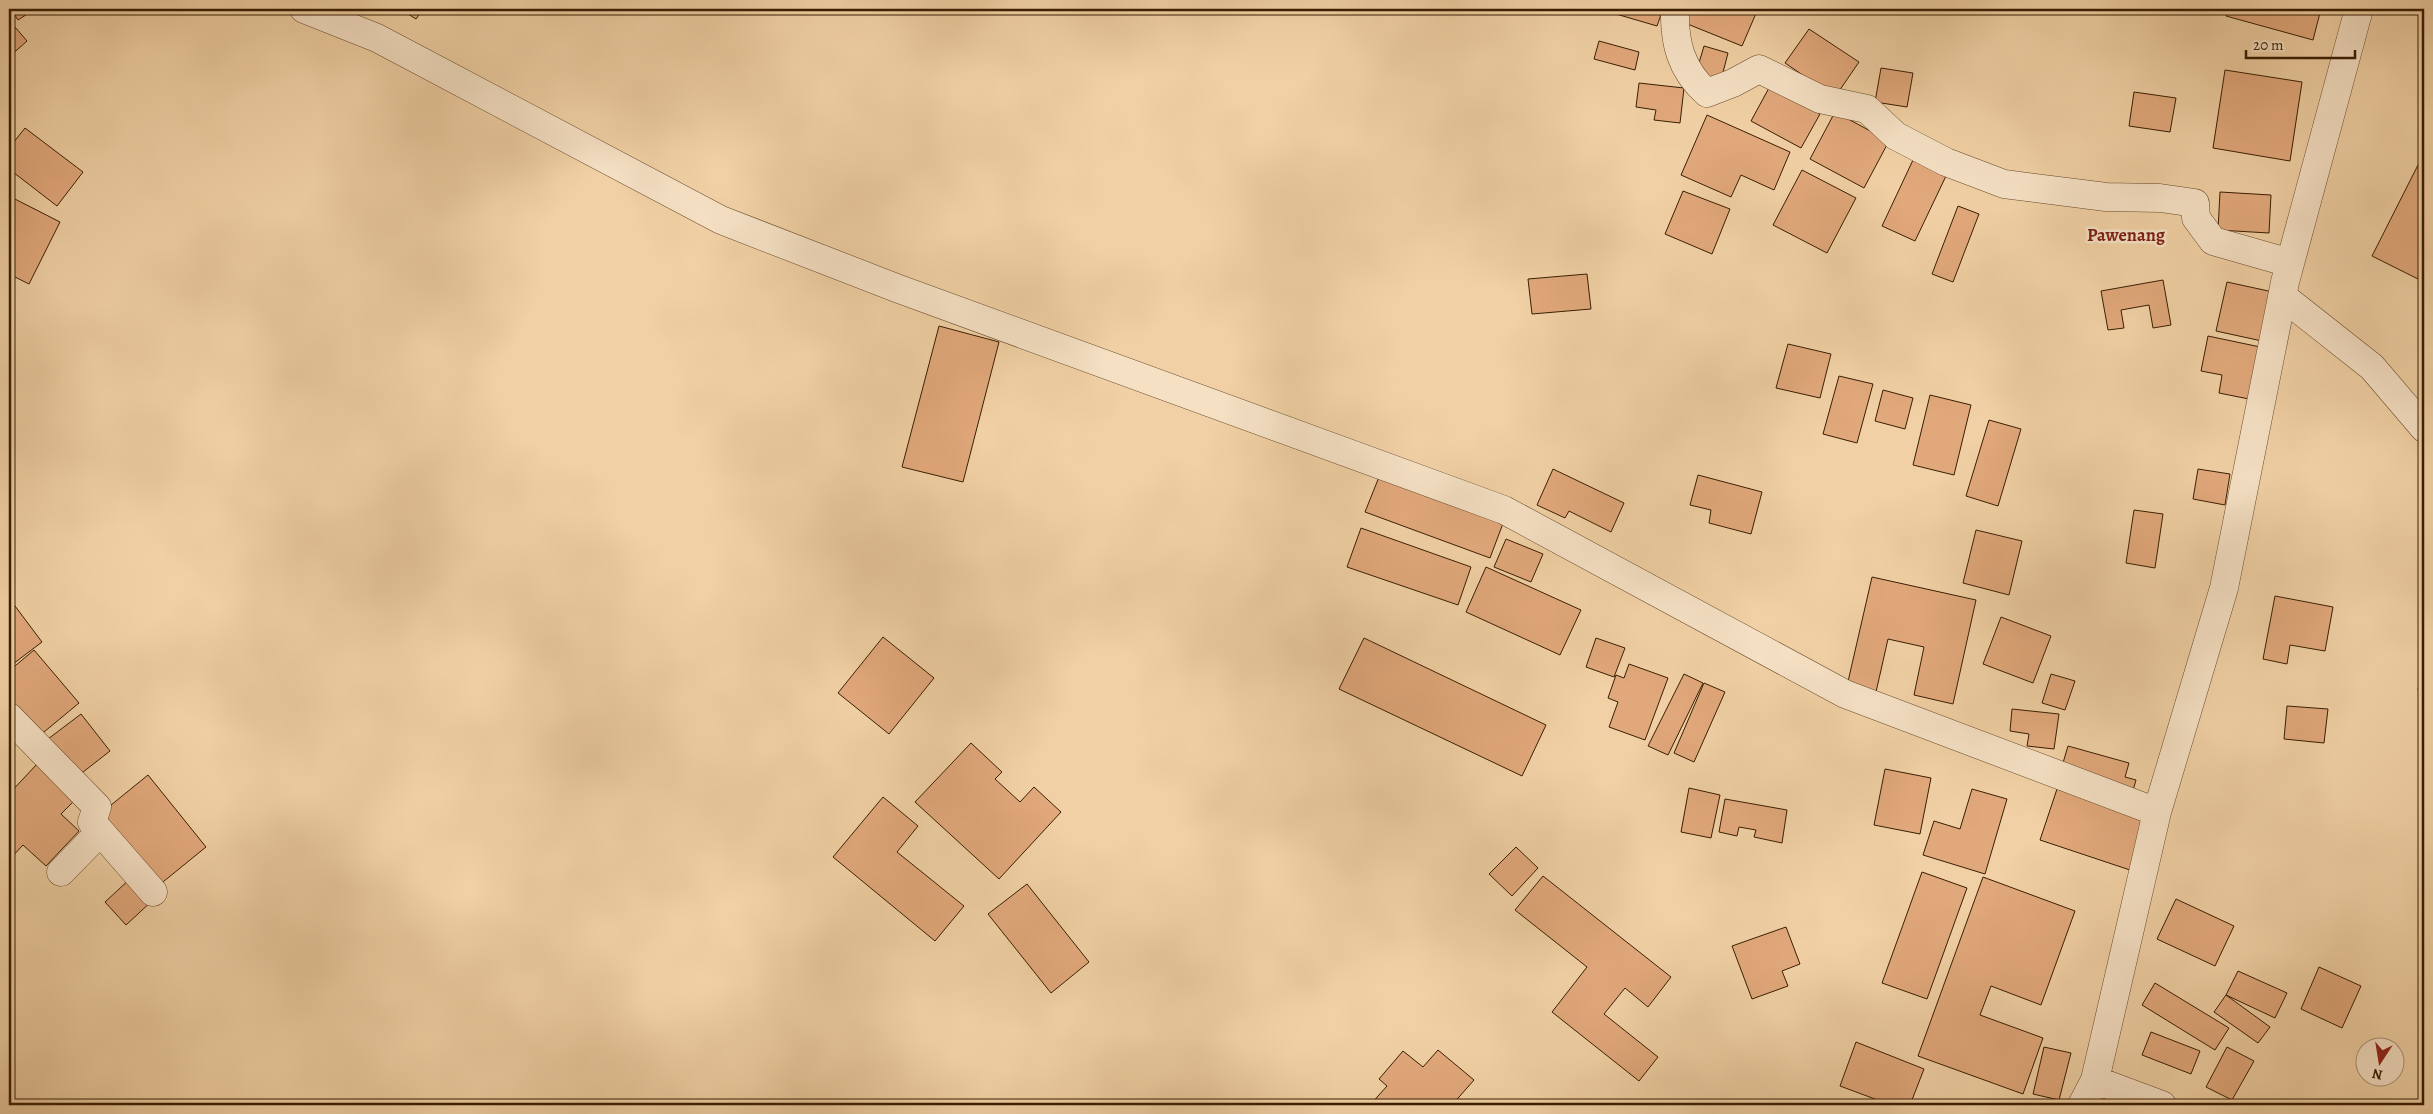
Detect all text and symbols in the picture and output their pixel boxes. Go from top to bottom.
scale bar [2246,28,2354,60]
text: 20 m [2253,35,2284,55]
district label: Pawenang [2087,223,2166,247]
north arrow [2356,1036,2406,1086]
text: N [2370,1064,2384,1085]

